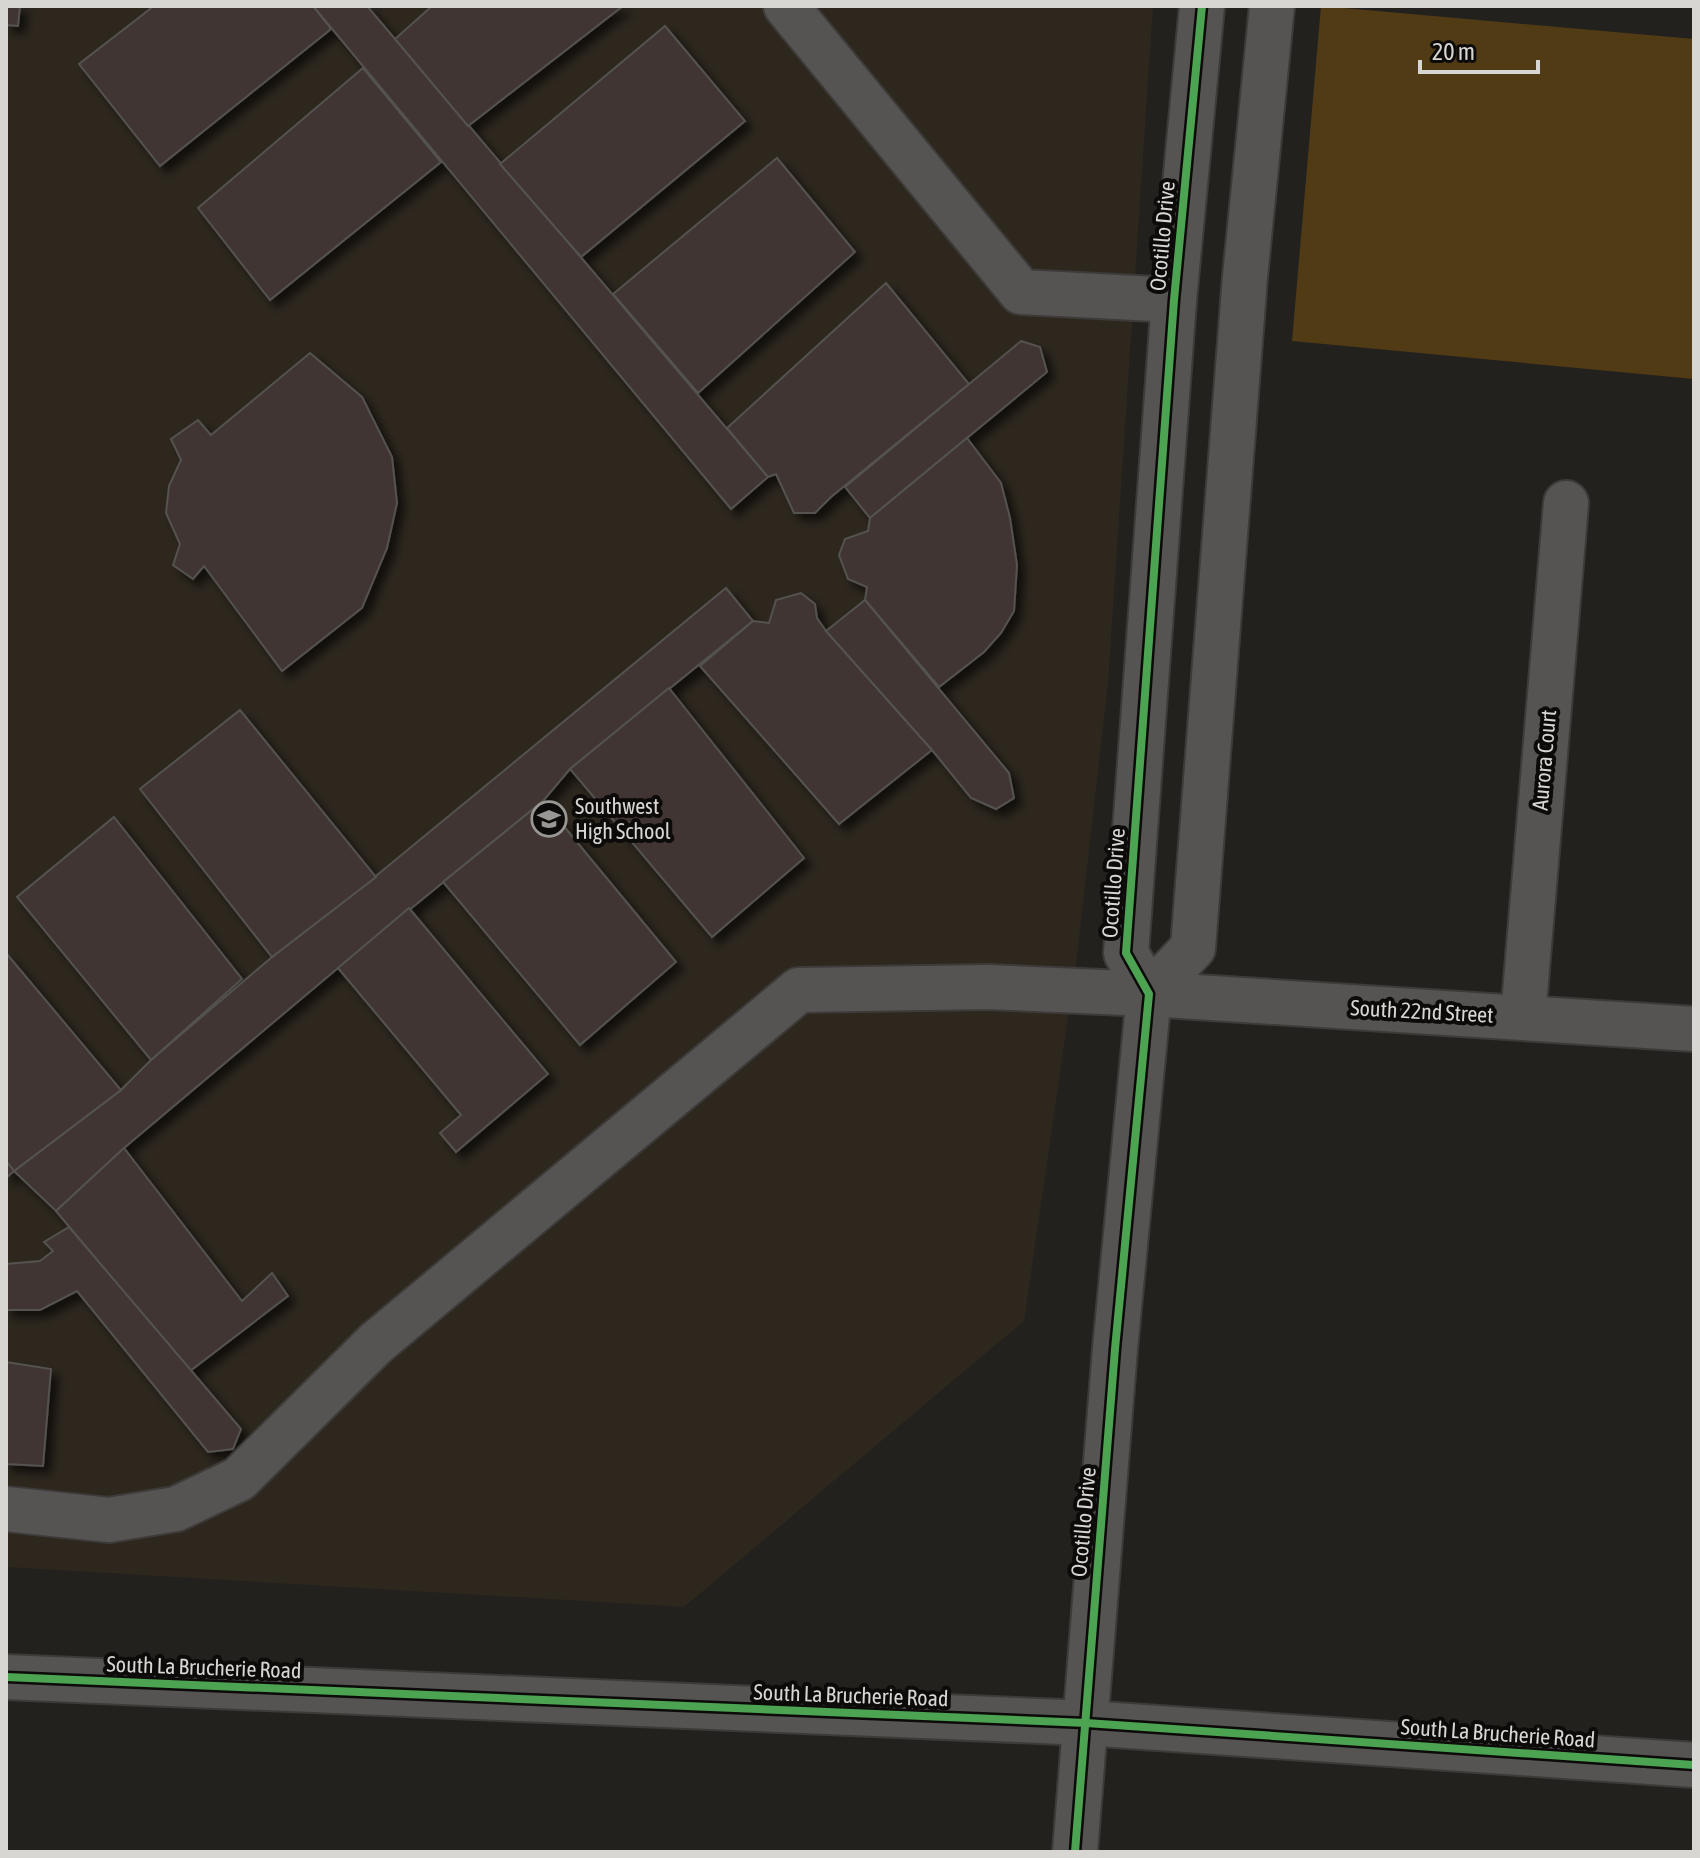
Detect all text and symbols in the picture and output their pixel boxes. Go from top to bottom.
scale bar [1420,24,1538,74]
text: 20 m [1432,38,1475,65]
street label: Ocotillo Drive [1144,180,1180,292]
street label: Aurora Court [1527,709,1561,811]
place label: Southwest High School [575,793,671,844]
school or university icon: Southwest High School [530,800,568,838]
street label: Ocotillo Drive [1096,827,1130,939]
street label: South 22nd Street [1350,994,1494,1028]
street label: Ocotillo Drive [1065,1466,1101,1578]
street label: South La Brucherie Road [106,1651,302,1683]
street label: South La Brucherie Road [753,1679,949,1711]
street label: South La Brucherie Road [1400,1713,1596,1753]

